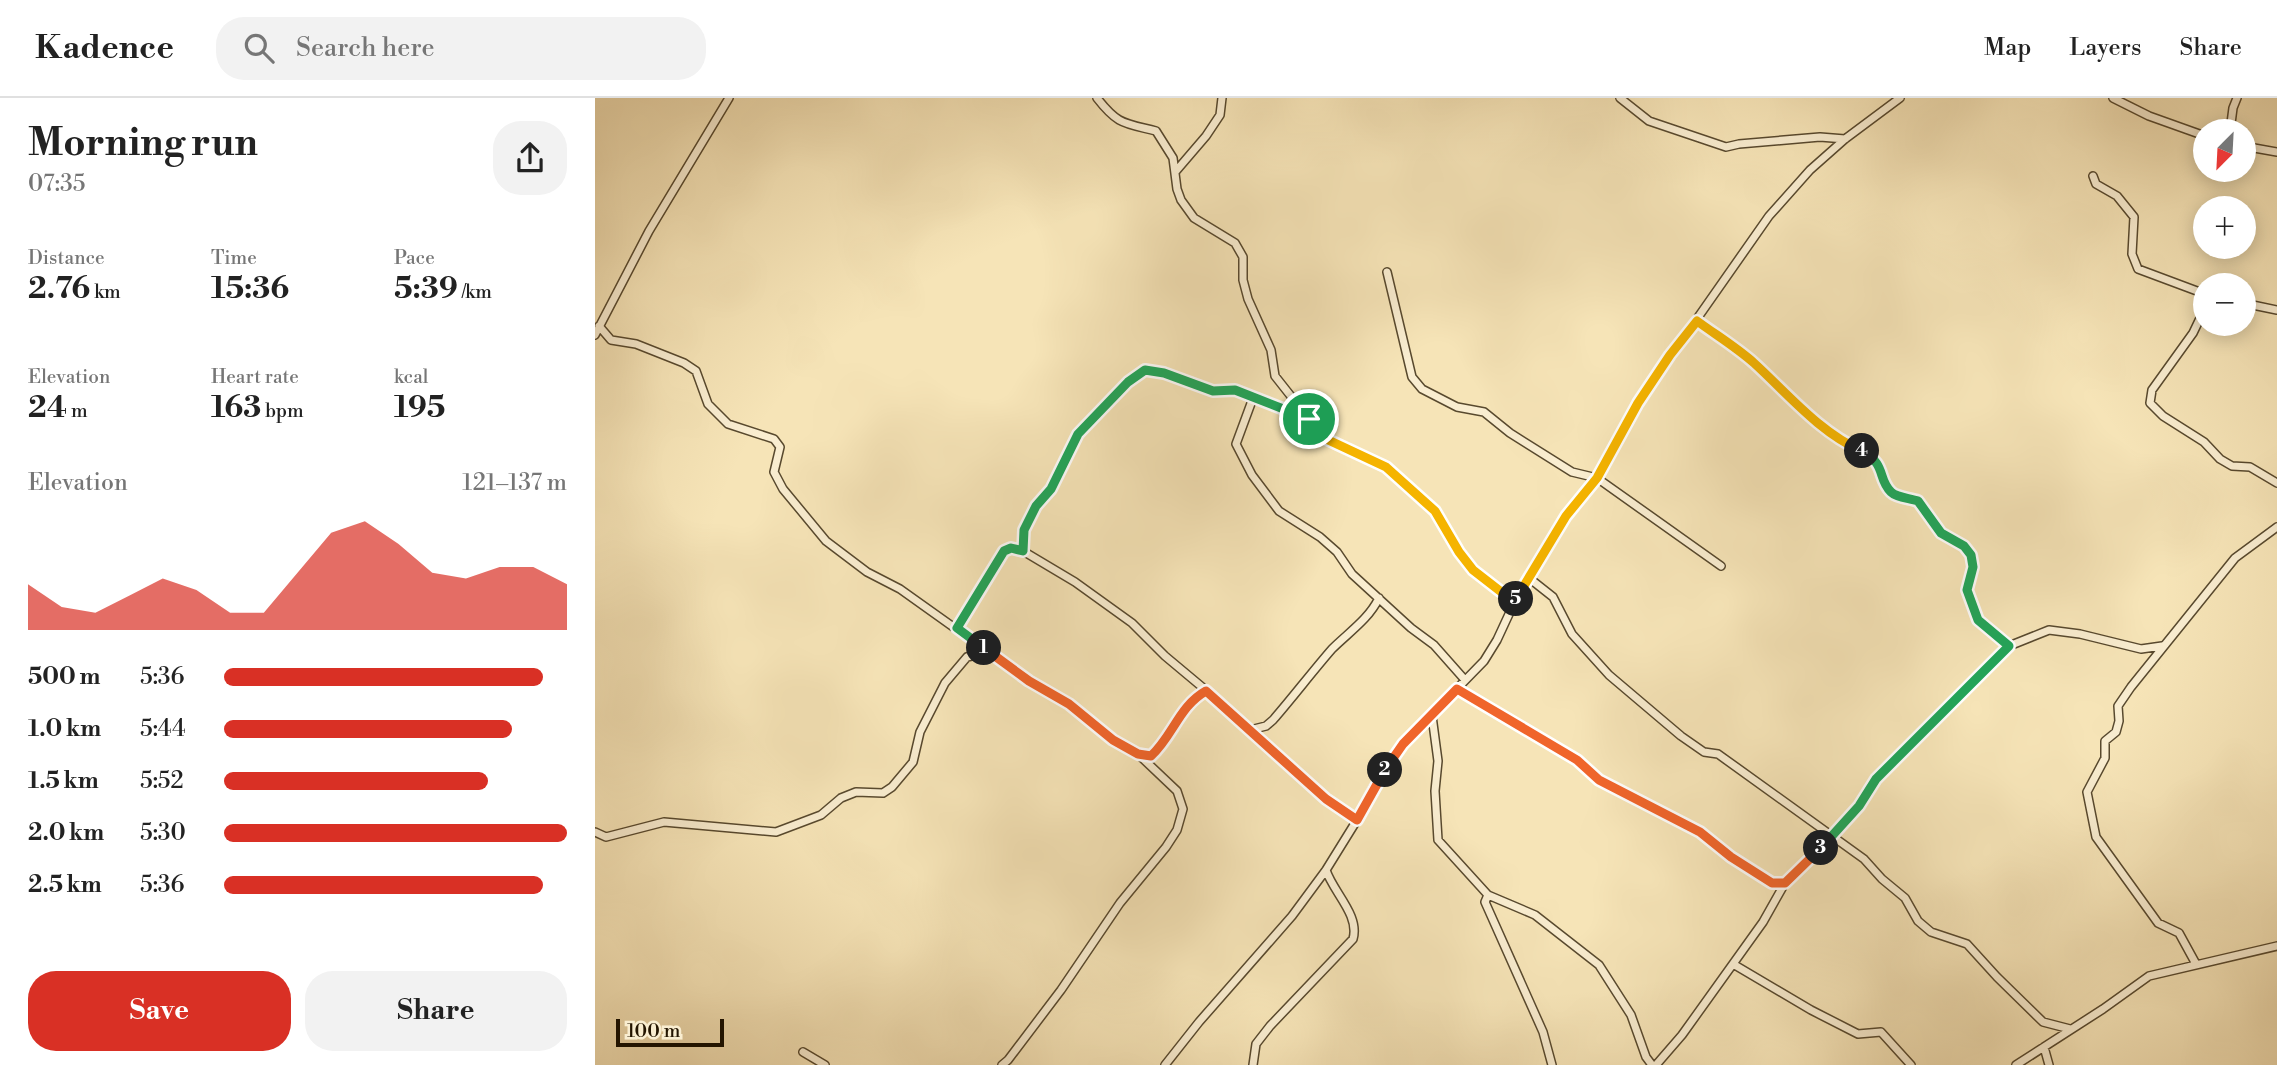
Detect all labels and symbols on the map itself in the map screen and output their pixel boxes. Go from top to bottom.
north arrow [2193,119,2256,182]
pin [1279,389,1339,449]
pin: 4 [1845,434,1879,468]
pin: 5 [1499,582,1534,616]
pin: 1 [967,630,1001,666]
pin: 2 [1367,752,1403,788]
pin: 3 [1803,830,1839,866]
scale bar [616,1016,725,1048]

